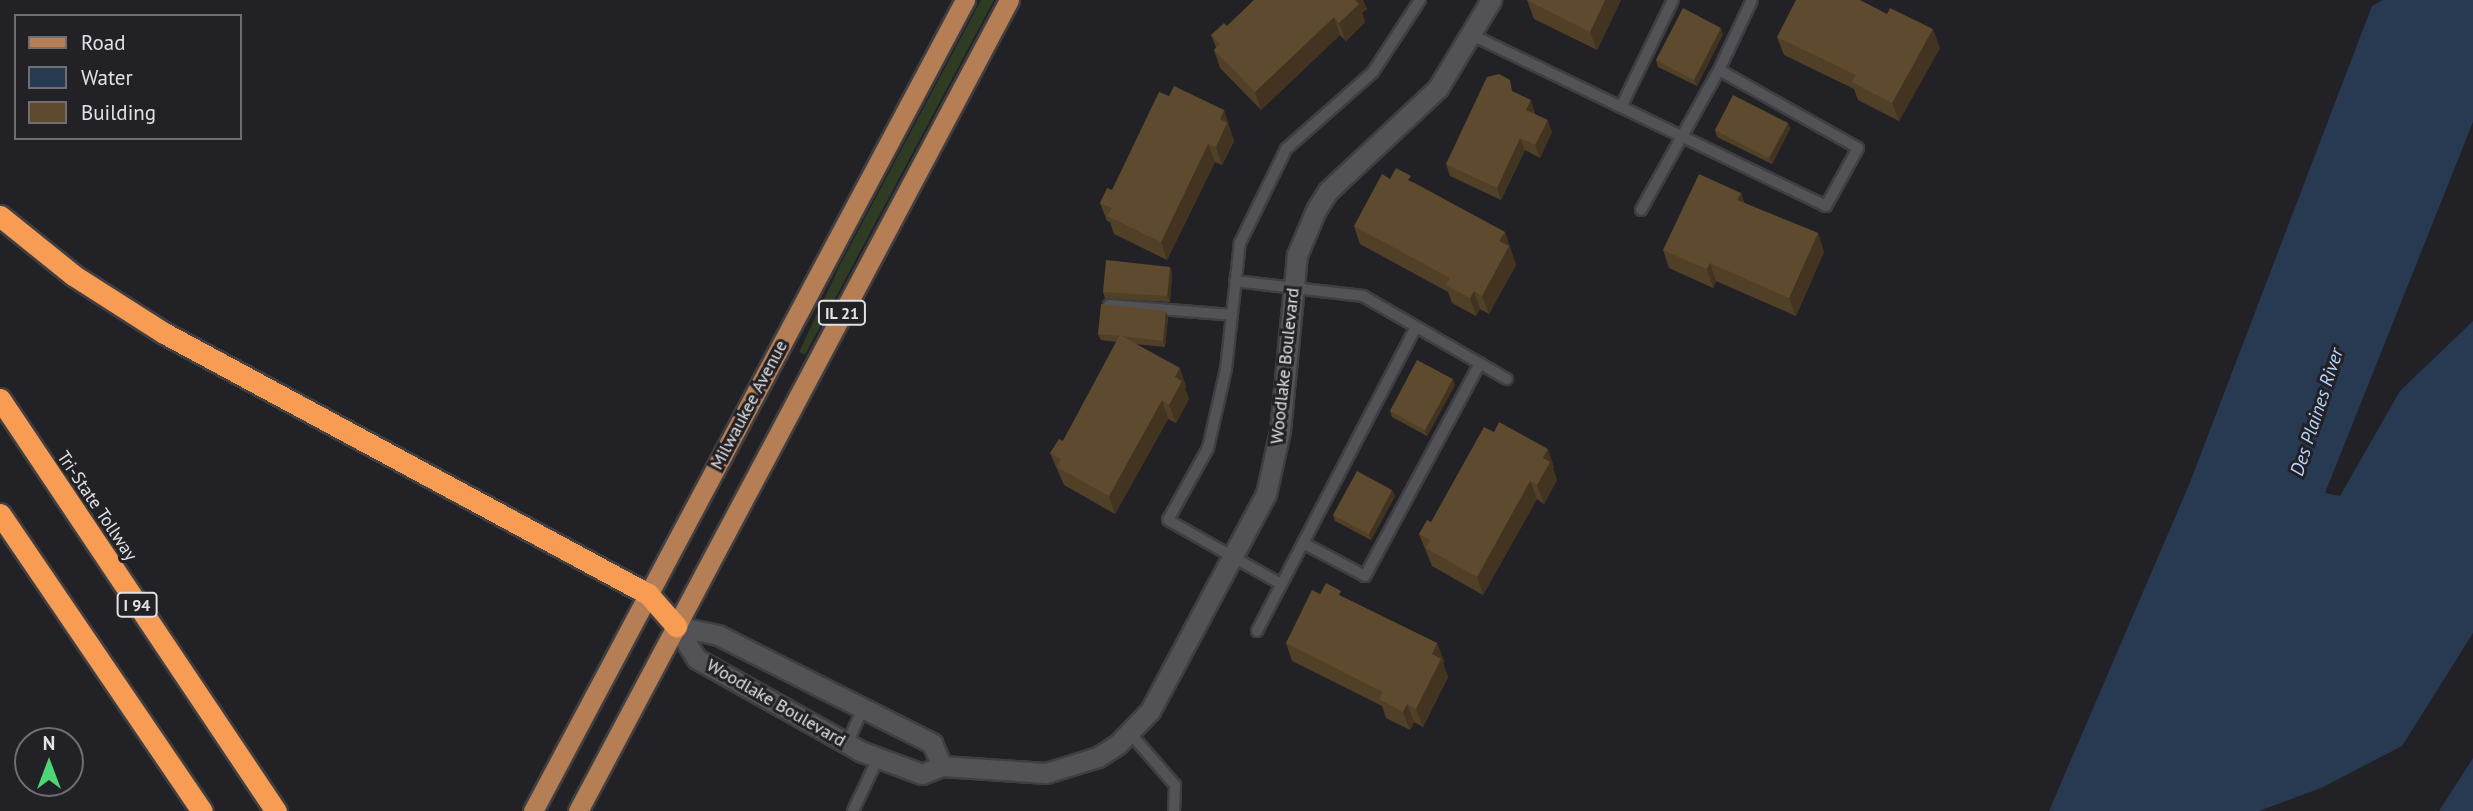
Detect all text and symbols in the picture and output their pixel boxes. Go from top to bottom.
legend [14,14,242,140]
text: Road [81,29,125,56]
text: Water [81,64,133,91]
text: Building [81,99,156,126]
street label: Woodlake Boulevard [1266,287,1304,445]
road number: IL 21 [818,300,866,326]
street label: Milwaukee Avenue [706,336,792,474]
water label: Des Plaines River [2286,345,2348,479]
street label: Tri-State Tollway [52,447,142,565]
road number: I 94 [116,592,158,618]
street label: Woodlake Boulevard [703,654,849,752]
north arrow [14,727,84,797]
text: N [43,731,55,755]

